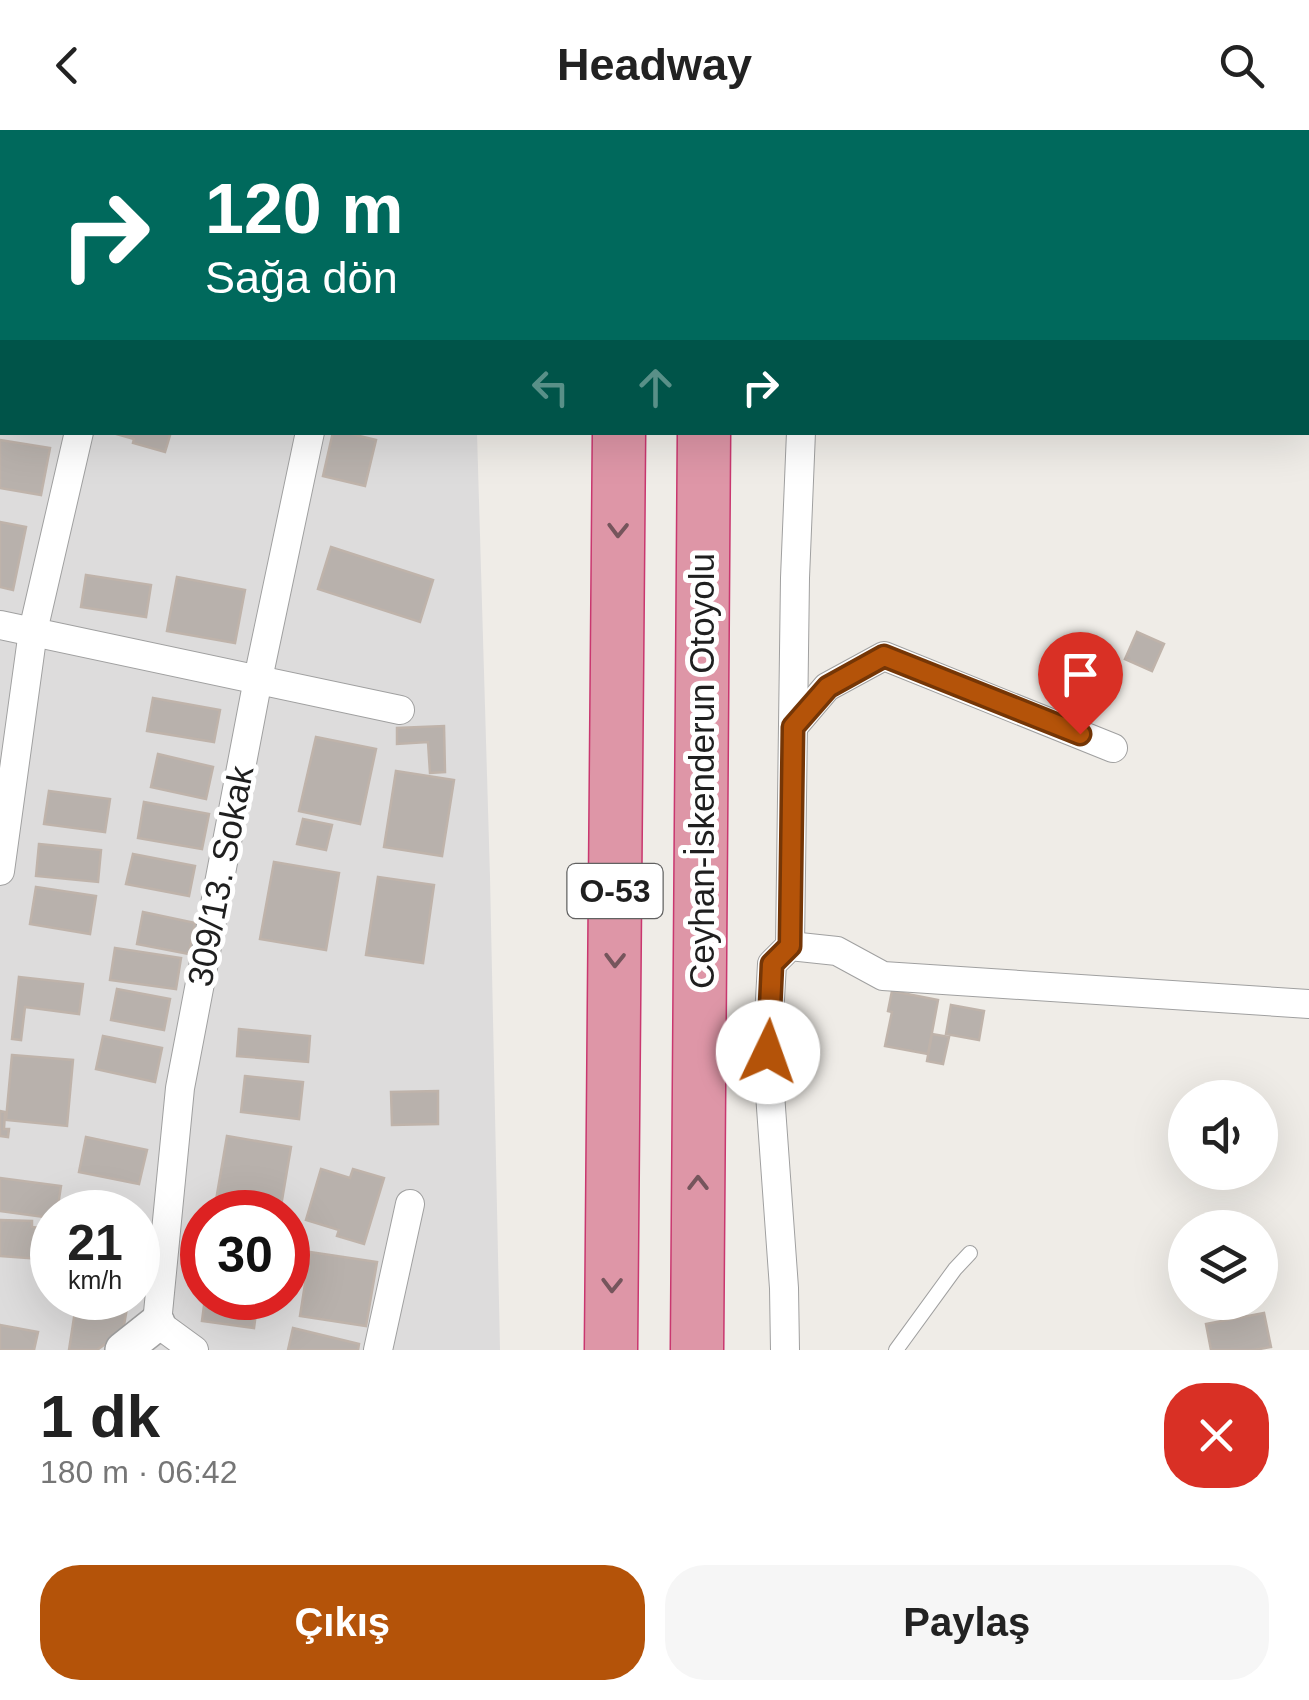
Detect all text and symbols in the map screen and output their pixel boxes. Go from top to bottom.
icon: back [40,38,95,93]
icon: search [1214,38,1269,93]
text: Headway [557,39,752,90]
icon: right [40,170,170,300]
text: 120 m [205,170,403,248]
text: Sağa dön [205,252,398,303]
icon: left [523,360,578,415]
icon: ahead [628,360,683,415]
icon: right [733,360,788,415]
one-way arrow [607,522,629,538]
street label: Ceyhan-İskenderun Otoyolu [682,553,721,989]
pin [1038,632,1123,735]
icon: arrive [1053,647,1108,702]
street label: 309/13. Sokak [180,762,261,990]
road number: O-53 [568,864,662,918]
one-way arrow [604,952,625,968]
position arrow [716,1000,820,1104]
map controls [1168,1080,1278,1320]
button: sound [1168,1080,1278,1190]
one-way arrow [687,1174,709,1190]
speed limit sign: 30 [180,1190,310,1320]
button: layers [1168,1210,1278,1320]
text: 21 [67,1215,123,1271]
text: km/h [68,1266,122,1294]
one-way arrow [601,1278,623,1293]
text: 1 dk [40,1383,160,1450]
button: close [1164,1383,1269,1488]
text: 180 m · 06:42 [40,1454,237,1490]
button: Çıkış [40,1565,645,1680]
button: Paylaş [665,1565,1269,1680]

